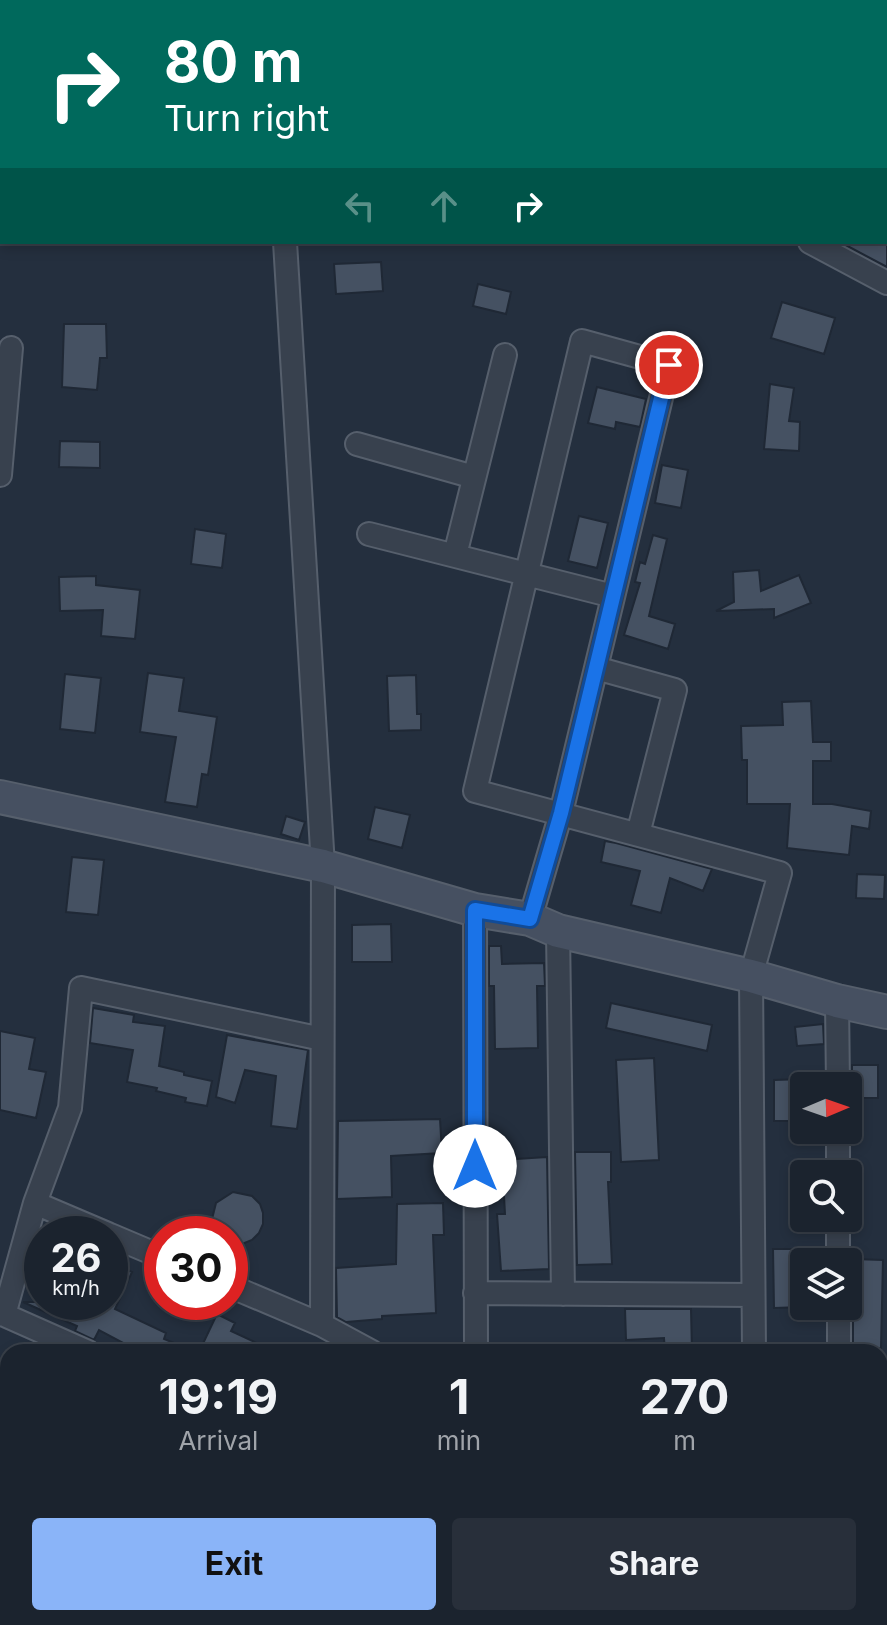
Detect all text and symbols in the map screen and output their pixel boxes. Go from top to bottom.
text: 80 m [164,28,303,96]
icon: right [32,32,136,136]
text: Turn right [164,96,329,140]
icon: left [338,184,382,228]
icon: ahead [422,184,466,228]
icon: right [506,184,550,228]
pin [635,331,703,399]
icon: arrive [647,343,691,387]
north arrow [790,1072,862,1144]
map controls [790,1072,862,1320]
position arrow [433,1124,517,1208]
button: search [790,1160,862,1232]
speed limit sign: 30 [144,1216,248,1320]
text: 26 [50,1233,102,1282]
button: layers [790,1248,862,1320]
text: km/h [52,1276,100,1300]
text: 19:19 [159,1367,278,1426]
text: 1 [449,1367,469,1426]
text: 270 [640,1367,729,1426]
text: Arrival [178,1425,258,1456]
text: min [437,1425,481,1456]
text: m [673,1425,696,1456]
button: Exit [32,1518,436,1610]
button: Share [452,1518,856,1610]

